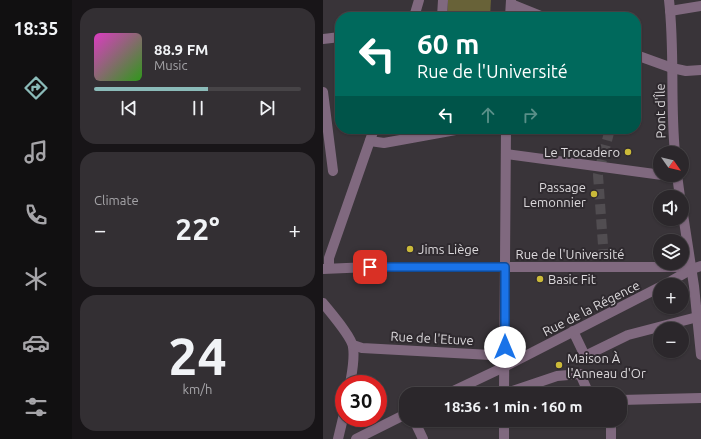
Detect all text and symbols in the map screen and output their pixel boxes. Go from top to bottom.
text: 18:35 [13,18,59,38]
icon: left [351,28,403,80]
text: 60 m [417,28,479,59]
text: 88.9 FM [154,41,208,58]
text: Music [154,58,188,72]
text: Rue de l'Université [417,61,568,81]
icon: directions [22,74,50,102]
street label: Pont d'Île [653,83,667,139]
icon: previous [118,97,140,119]
icon: pause [187,97,209,119]
icon: next [256,97,278,119]
icon: left [435,104,457,126]
icon: ahead [477,104,499,126]
icon: right [519,104,541,126]
icon: music [22,138,50,166]
place label: Le Trocadero [544,145,620,159]
north arrow [653,146,689,182]
map controls [653,146,689,358]
marker: Le Trocadero [623,147,633,157]
place label: Passage Lemonnier [523,180,586,209]
marker: Passage Lemonnier [589,189,599,199]
button: sound [653,190,689,226]
text: Climate [94,193,139,207]
icon: phone [22,201,50,229]
text: 22° [175,212,220,246]
text: − [94,217,106,242]
text: + [289,217,301,242]
button: layers [653,234,689,270]
place label: Jims Liège [418,242,479,256]
marker: Jims Liège [405,244,415,254]
street label: Rue de l'Université [516,247,624,261]
pin [353,250,387,284]
icon: arrive [359,256,381,278]
icon: climate [22,265,50,293]
place label: Basic Fit [548,272,596,286]
marker: Basic Fit [535,274,545,284]
street label: Rue de la Régence [540,277,642,339]
button: + [653,278,689,314]
button: − [653,322,689,358]
position arrow [484,326,526,368]
text: 24 [168,327,227,385]
icon: car [22,329,50,357]
street label: Rue de l'Etuve [390,329,474,347]
place label: Maison À l'Anneau d'Or [567,350,646,380]
marker: Maison À l'Anneau d'Or [554,360,564,370]
speed limit sign: 30 [335,375,387,427]
text: km/h [182,382,213,396]
icon: filters [22,393,50,421]
text: 18:36 · 1 min · 160 m [444,398,582,415]

